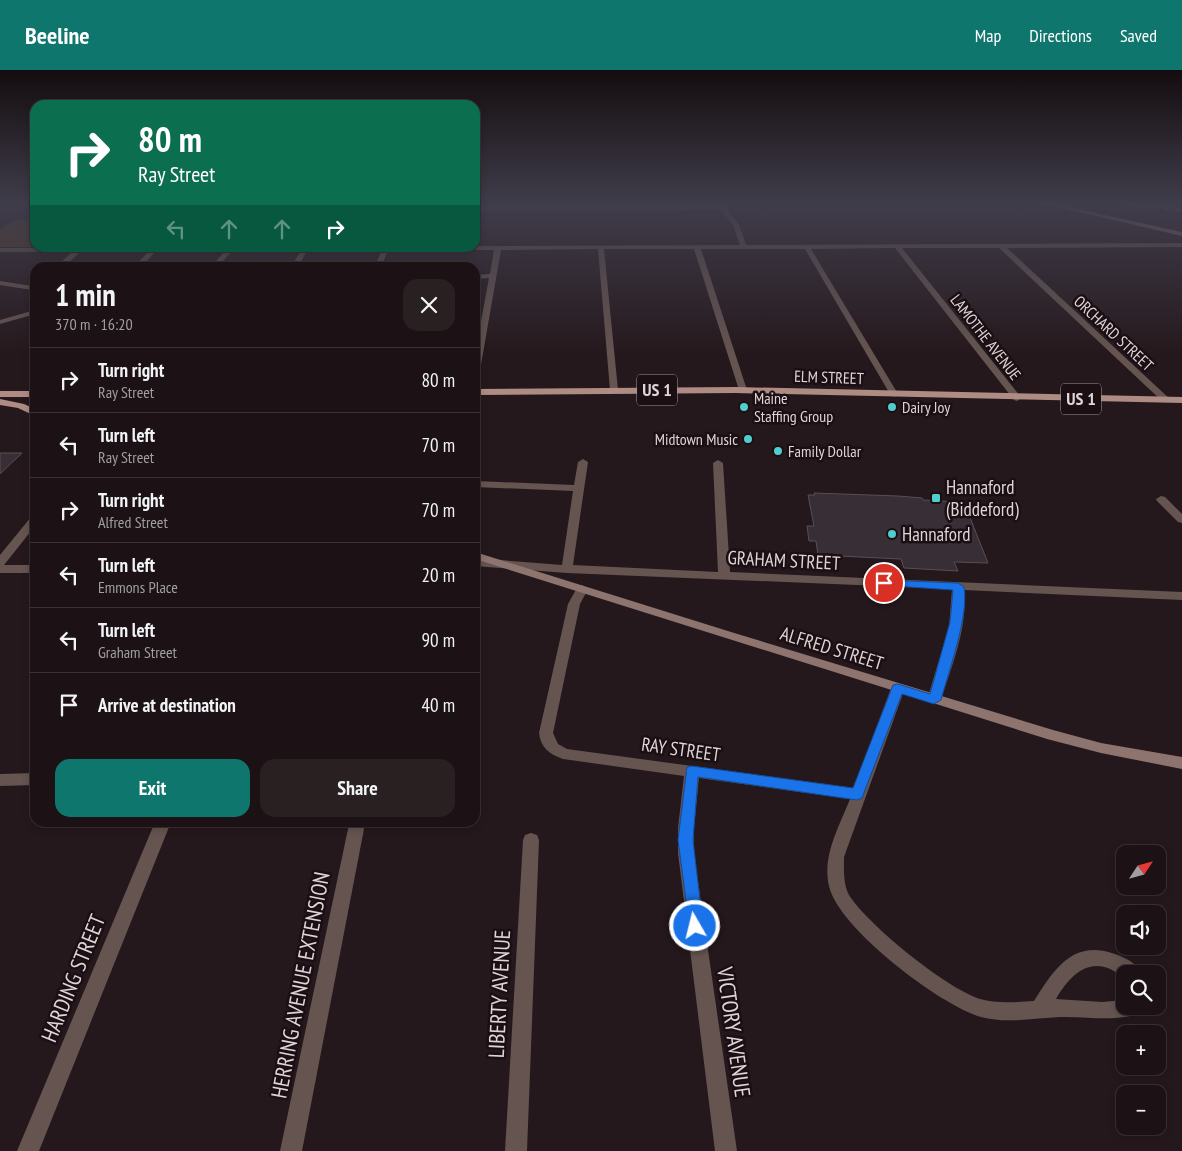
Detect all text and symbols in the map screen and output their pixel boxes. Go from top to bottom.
text: Beeline [25,20,90,51]
text: Map [975,24,1001,47]
text: Directions [1029,24,1092,47]
text: Saved [1120,24,1157,47]
text: 80 m [138,116,202,162]
icon: right [55,120,120,185]
text: Ray Street [138,160,215,188]
icon: left [162,215,190,243]
icon: ahead [215,215,243,243]
icon: ahead [268,215,296,243]
icon: right [321,215,349,243]
text: 1 min [55,275,116,314]
button: close [403,279,455,331]
street label: LAMOTHE AVENUE [946,290,1026,384]
street label: ORCHARD STREET [1070,291,1158,375]
text: 370 m · 16:20 [55,314,133,334]
text: Turn right [98,358,164,382]
icon: right [55,366,83,394]
street label: ELM STREET [794,366,864,388]
text: 80 m [422,368,455,392]
road number: US 1 [637,374,677,406]
text: Ray Street [98,382,154,402]
road number: US 1 [1061,384,1101,414]
place label: Maine Staffing Group [754,388,833,426]
place label: Dairy Joy [902,397,950,417]
marker: Maine Staffing Group [738,401,750,413]
marker: Dairy Joy [886,401,898,413]
text: Turn left [98,423,155,447]
place label: Midtown Music [655,429,738,449]
icon: left [55,431,83,459]
text: 70 m [422,433,455,457]
marker: Midtown Music [742,433,754,445]
place label: Family Dollar [788,441,862,461]
marker: Family Dollar [772,445,784,457]
text: Ray Street [98,447,154,467]
place label: Hannaford (Biddeford) [946,475,1019,521]
text: Turn right [98,488,164,512]
marker: Hannaford (Biddeford) [930,492,942,504]
icon: right [55,496,83,524]
text: 70 m [422,498,455,522]
text: Alfred Street [98,512,168,532]
place label: Hannaford [902,522,970,546]
marker: Hannaford [886,528,898,540]
street label: GRAHAM STREET [727,545,841,575]
text: Turn left [98,553,155,577]
icon: left [55,561,83,589]
pin [863,562,905,604]
text: 20 m [422,563,455,587]
icon: arrive [870,569,898,597]
text: Emmons Place [98,577,178,597]
text: Turn left [98,618,155,642]
street label: ALFRED STREET [778,621,887,675]
icon: left [55,626,83,654]
text: 90 m [422,628,455,652]
text: Graham Street [98,642,177,662]
icon: arrive [55,691,83,719]
text: Arrive at destination [98,693,236,717]
text: 40 m [422,693,455,717]
street label: RAY STREET [640,732,722,766]
button: Exit [55,759,250,817]
button: Share [260,759,455,817]
north arrow [1116,845,1166,895]
map controls [1116,845,1166,1135]
street label: HERRING AVENUE EXTENSION [264,869,336,1101]
position arrow [668,899,720,951]
button: sound [1116,905,1166,955]
street label: HARDING STREET [35,910,111,1046]
street label: LIBERTY AVENUE [482,929,516,1059]
street label: VICTORY AVENUE [711,964,757,1099]
button: search [1116,965,1166,1015]
button: + [1116,1025,1166,1075]
button: − [1116,1085,1166,1135]

